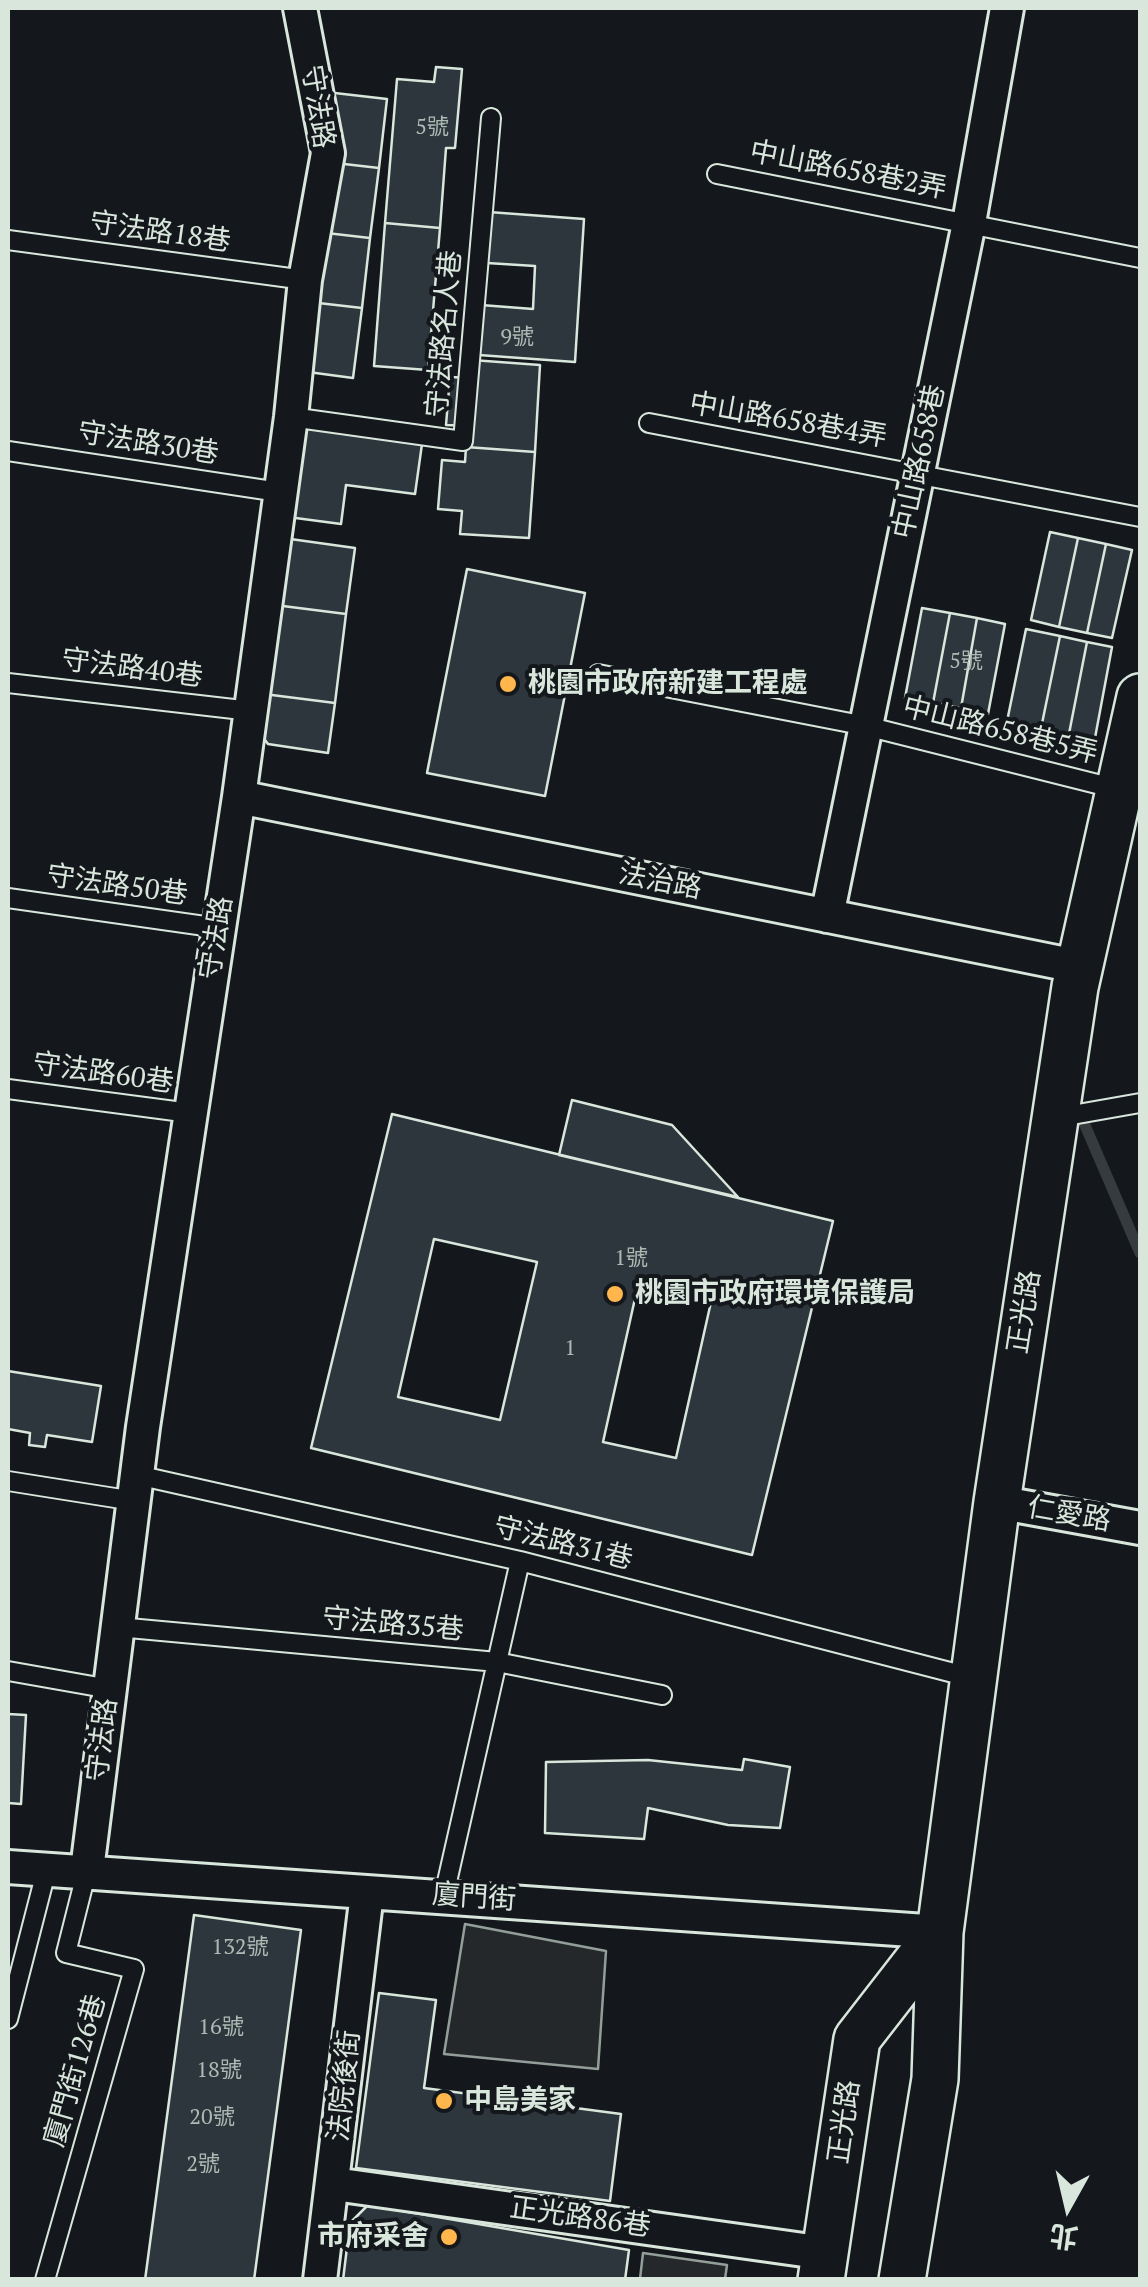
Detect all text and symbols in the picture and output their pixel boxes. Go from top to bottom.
street label: 守法路 [294,63,340,151]
house number: 5號 [415,115,449,141]
street label: 中山路658巷2弄 [747,135,949,207]
street label: 守法路18巷 [87,206,233,260]
street label: 守法路名人巷 [421,249,469,419]
house number: 9號 [500,325,534,351]
street label: 中山路658巷 [887,382,953,542]
street label: 中山路658巷4弄 [687,387,889,455]
street label: 守法路30巷 [75,416,221,472]
street label: 守法路40巷 [60,644,204,694]
house number: 5號 [949,649,983,675]
place label: 桃園市政府新建工程處 [528,667,808,701]
marker: 桃園市政府新建工程處 [497,673,519,695]
street label: 中山路658巷5弄 [899,691,1101,771]
street label: 法治路 [616,857,704,907]
street label: 守法路50巷 [44,859,190,913]
street label: 守法路 [194,894,240,982]
street label: 守法路60巷 [30,1047,176,1101]
house number: 1號 [614,1246,648,1272]
street label: 正光路 [1002,1268,1048,1356]
place label: 桃園市政府環境保護局 [635,1277,915,1311]
marker: 桃園市政府環境保護局 [604,1283,626,1305]
house number: 1 [564,1336,576,1362]
street label: 仁愛路 [1025,1491,1113,1539]
street label: 守法路31巷 [490,1511,636,1577]
street label: 守法路35巷 [321,1602,465,1648]
street label: 守法路 [81,1696,125,1784]
street label: 廈門街 [431,1878,517,1918]
house number: 132號 [211,1935,269,1961]
street label: 廈門街126巷 [38,1991,114,2151]
house number: 16號 [198,2015,244,2041]
street label: 法院後街 [322,2029,368,2143]
house number: 18號 [196,2058,242,2084]
street label: 正光路 [823,2078,867,2166]
place label: 中島美家 [464,2084,576,2118]
marker: 中島美家 [433,2090,455,2112]
house number: 20號 [189,2105,235,2131]
house number: 2號 [186,2152,220,2178]
north arrow [1018,2157,1118,2257]
street label: 正光路86巷 [507,2191,653,2245]
text: 北 [1047,2217,1080,2257]
place label: 市府采舍 [317,2220,429,2254]
marker: 市府采舍 [438,2226,460,2248]

